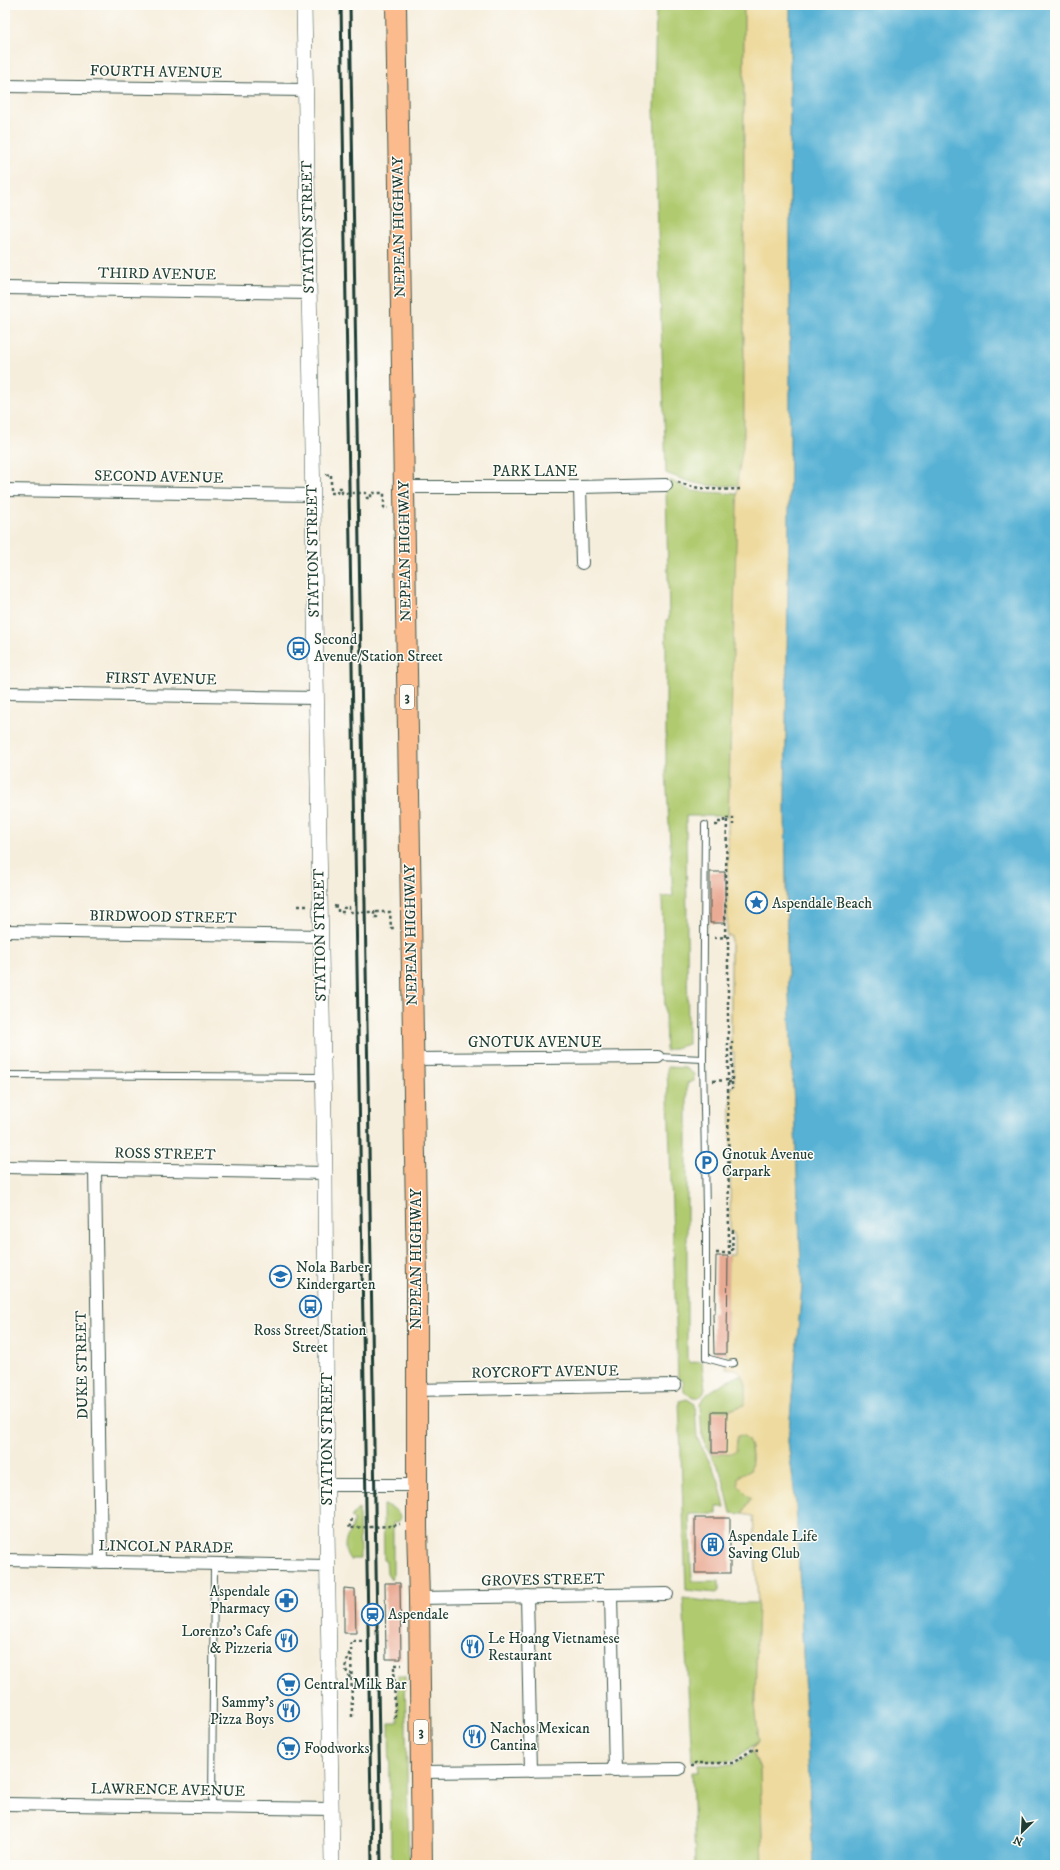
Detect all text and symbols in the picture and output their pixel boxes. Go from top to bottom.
street label: FOURTH AVENUE [90,61,223,83]
street label: NEPEAN HIGHWAY [388,156,410,298]
street label: STATION STREET [297,160,319,294]
street label: THIRD AVENUE [98,263,217,285]
street label: PARK LANE [492,462,578,481]
street label: SECOND AVENUE [94,466,224,488]
street label: NEPEAN HIGHWAY [394,480,416,622]
street label: STATION STREET [302,484,324,618]
place label: Second Avenue/Station Street [314,630,443,666]
bus stop icon: Second Avenue/Station Street [286,635,312,661]
street label: FIRST AVENUE [105,669,217,689]
road number: 3 [400,685,414,709]
street label: NEPEAN HIGHWAY [400,864,422,1006]
street label: STATION STREET [309,868,331,1002]
place icon: Aspendale Beach [744,890,770,916]
place label: Aspendale Beach [772,894,872,913]
street label: BIRDWOOD STREET [89,906,238,928]
street label: GNOTUK AVENUE [468,1033,602,1052]
street label: ROSS STREET [114,1144,216,1164]
place label: Gnotuk Avenue Carpark [722,1145,814,1181]
parking icon: Gnotuk Avenue Carpark [694,1150,720,1176]
street label: NEPEAN HIGHWAY [407,1188,426,1330]
place label: Nola Barber Kindergarten [296,1258,376,1294]
school or university icon: Nola Barber Kindergarten [268,1263,294,1289]
bus stop icon: Ross Street/Station Street [297,1294,323,1320]
street label: DUKE STREET [72,1310,92,1420]
place label: Ross Street/Station Street [254,1321,367,1357]
street label: ROYCROFT AVENUE [471,1361,619,1383]
street label: STATION STREET [318,1372,337,1506]
place label: Aspendale Life Saving Club [728,1527,817,1563]
building icon: Aspendale Life Saving Club [699,1532,725,1558]
street label: LINCOLN PARADE [98,1536,234,1558]
street label: GROVES STREET [481,1569,606,1591]
place label: Aspendale Pharmacy [209,1582,271,1618]
pharmacy icon: Aspendale Pharmacy [273,1587,299,1613]
station icon: Aspendale [359,1601,385,1627]
place label: Aspendale [388,1605,449,1624]
place label: Lorenzo's Cafe & Pizzeria [181,1622,273,1658]
restaurant icon: Lorenzo's Cafe & Pizzeria [274,1627,300,1653]
place label: Le Hoang Vietnamese Restaurant [488,1629,620,1665]
restaurant icon: Le Hoang Vietnamese Restaurant [459,1634,485,1660]
supermarket icon: Central Milk Bar [275,1671,301,1697]
place label: Central Milk Bar [304,1675,407,1694]
place label: Sammy's Pizza Boys [210,1693,274,1729]
restaurant icon: Sammy's Pizza Boys [276,1698,302,1724]
place label: Nachos Mexican Cantina [490,1719,590,1755]
road number: 3 [414,1720,428,1744]
restaurant icon: Nachos Mexican Cantina [461,1724,487,1750]
supermarket icon: Foodworks [275,1735,301,1761]
place label: Foodworks [304,1739,369,1758]
street label: LAWRENCE AVENUE [91,1779,246,1801]
north arrow [1002,1812,1042,1852]
text: N [1011,1832,1025,1848]

